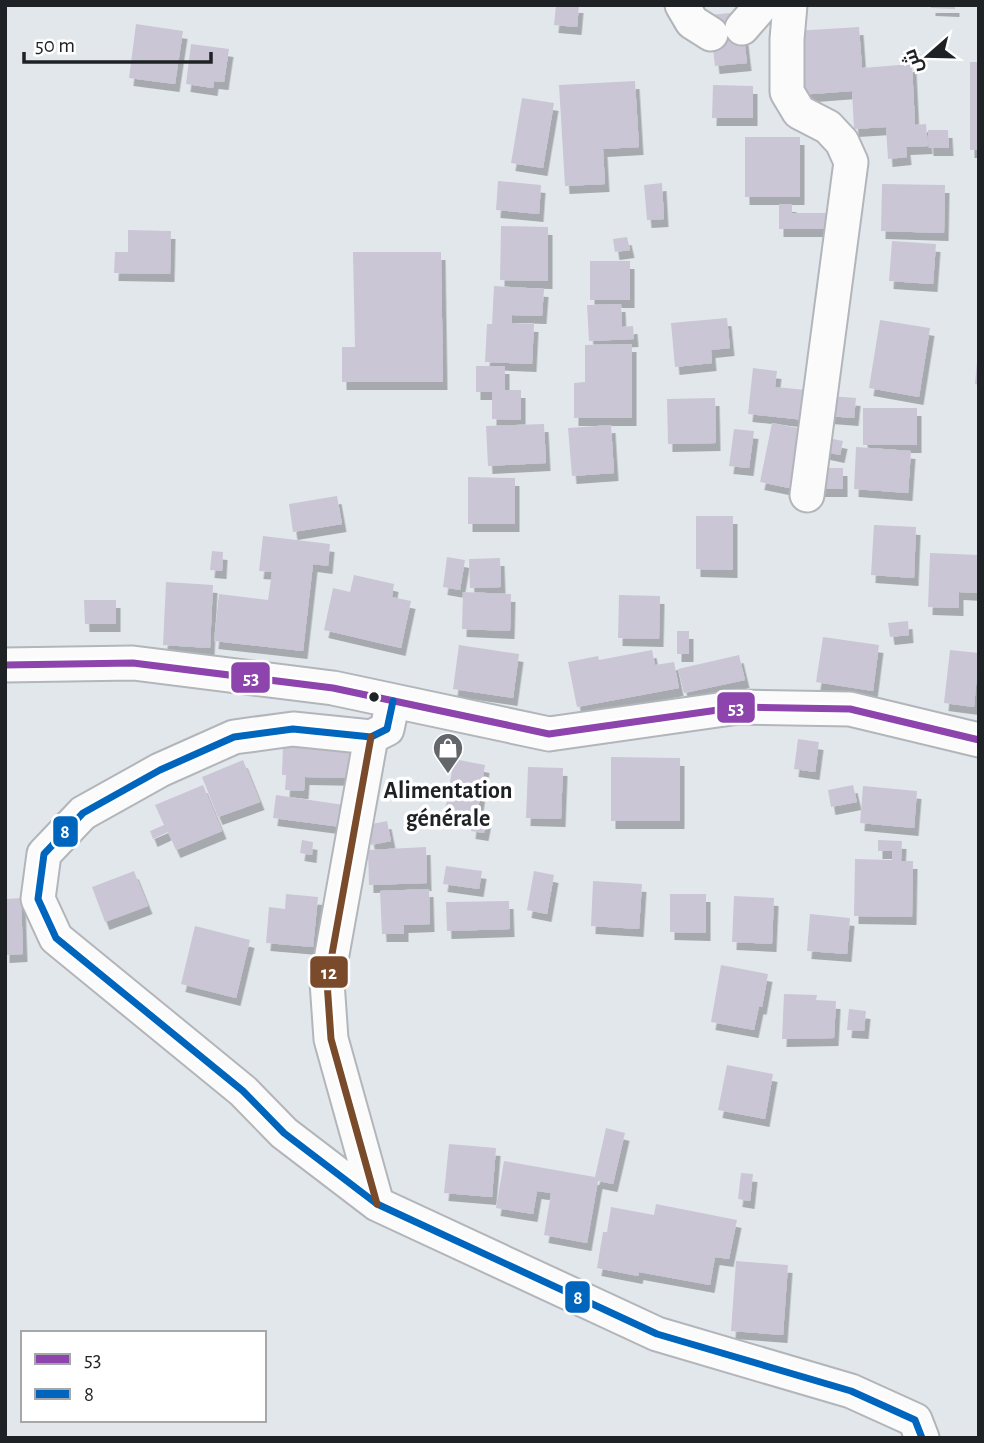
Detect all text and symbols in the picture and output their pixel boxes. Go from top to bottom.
scale bar [24,21,212,65]
north arrow [893,21,963,91]
text: 50 m [35,35,75,56]
text: ش [899,46,927,76]
line badge: 53 [230,661,271,694]
text: 53 [243,669,259,688]
unlabelled marker [367,690,381,704]
line badge: 53 [716,691,756,724]
text: 53 [728,699,744,718]
shop icon: Alimentation générale [431,731,465,775]
place label: Alimentation générale [383,779,513,831]
line badge: 8 [52,815,79,848]
text: 8 [60,823,70,842]
line badge: 12 [309,955,349,989]
text: 12 [321,964,337,983]
line badge: 8 [564,1280,591,1314]
text: 8 [573,1289,583,1308]
legend [21,1331,266,1422]
text: 53 [84,1349,101,1370]
text: 8 [84,1384,94,1405]

